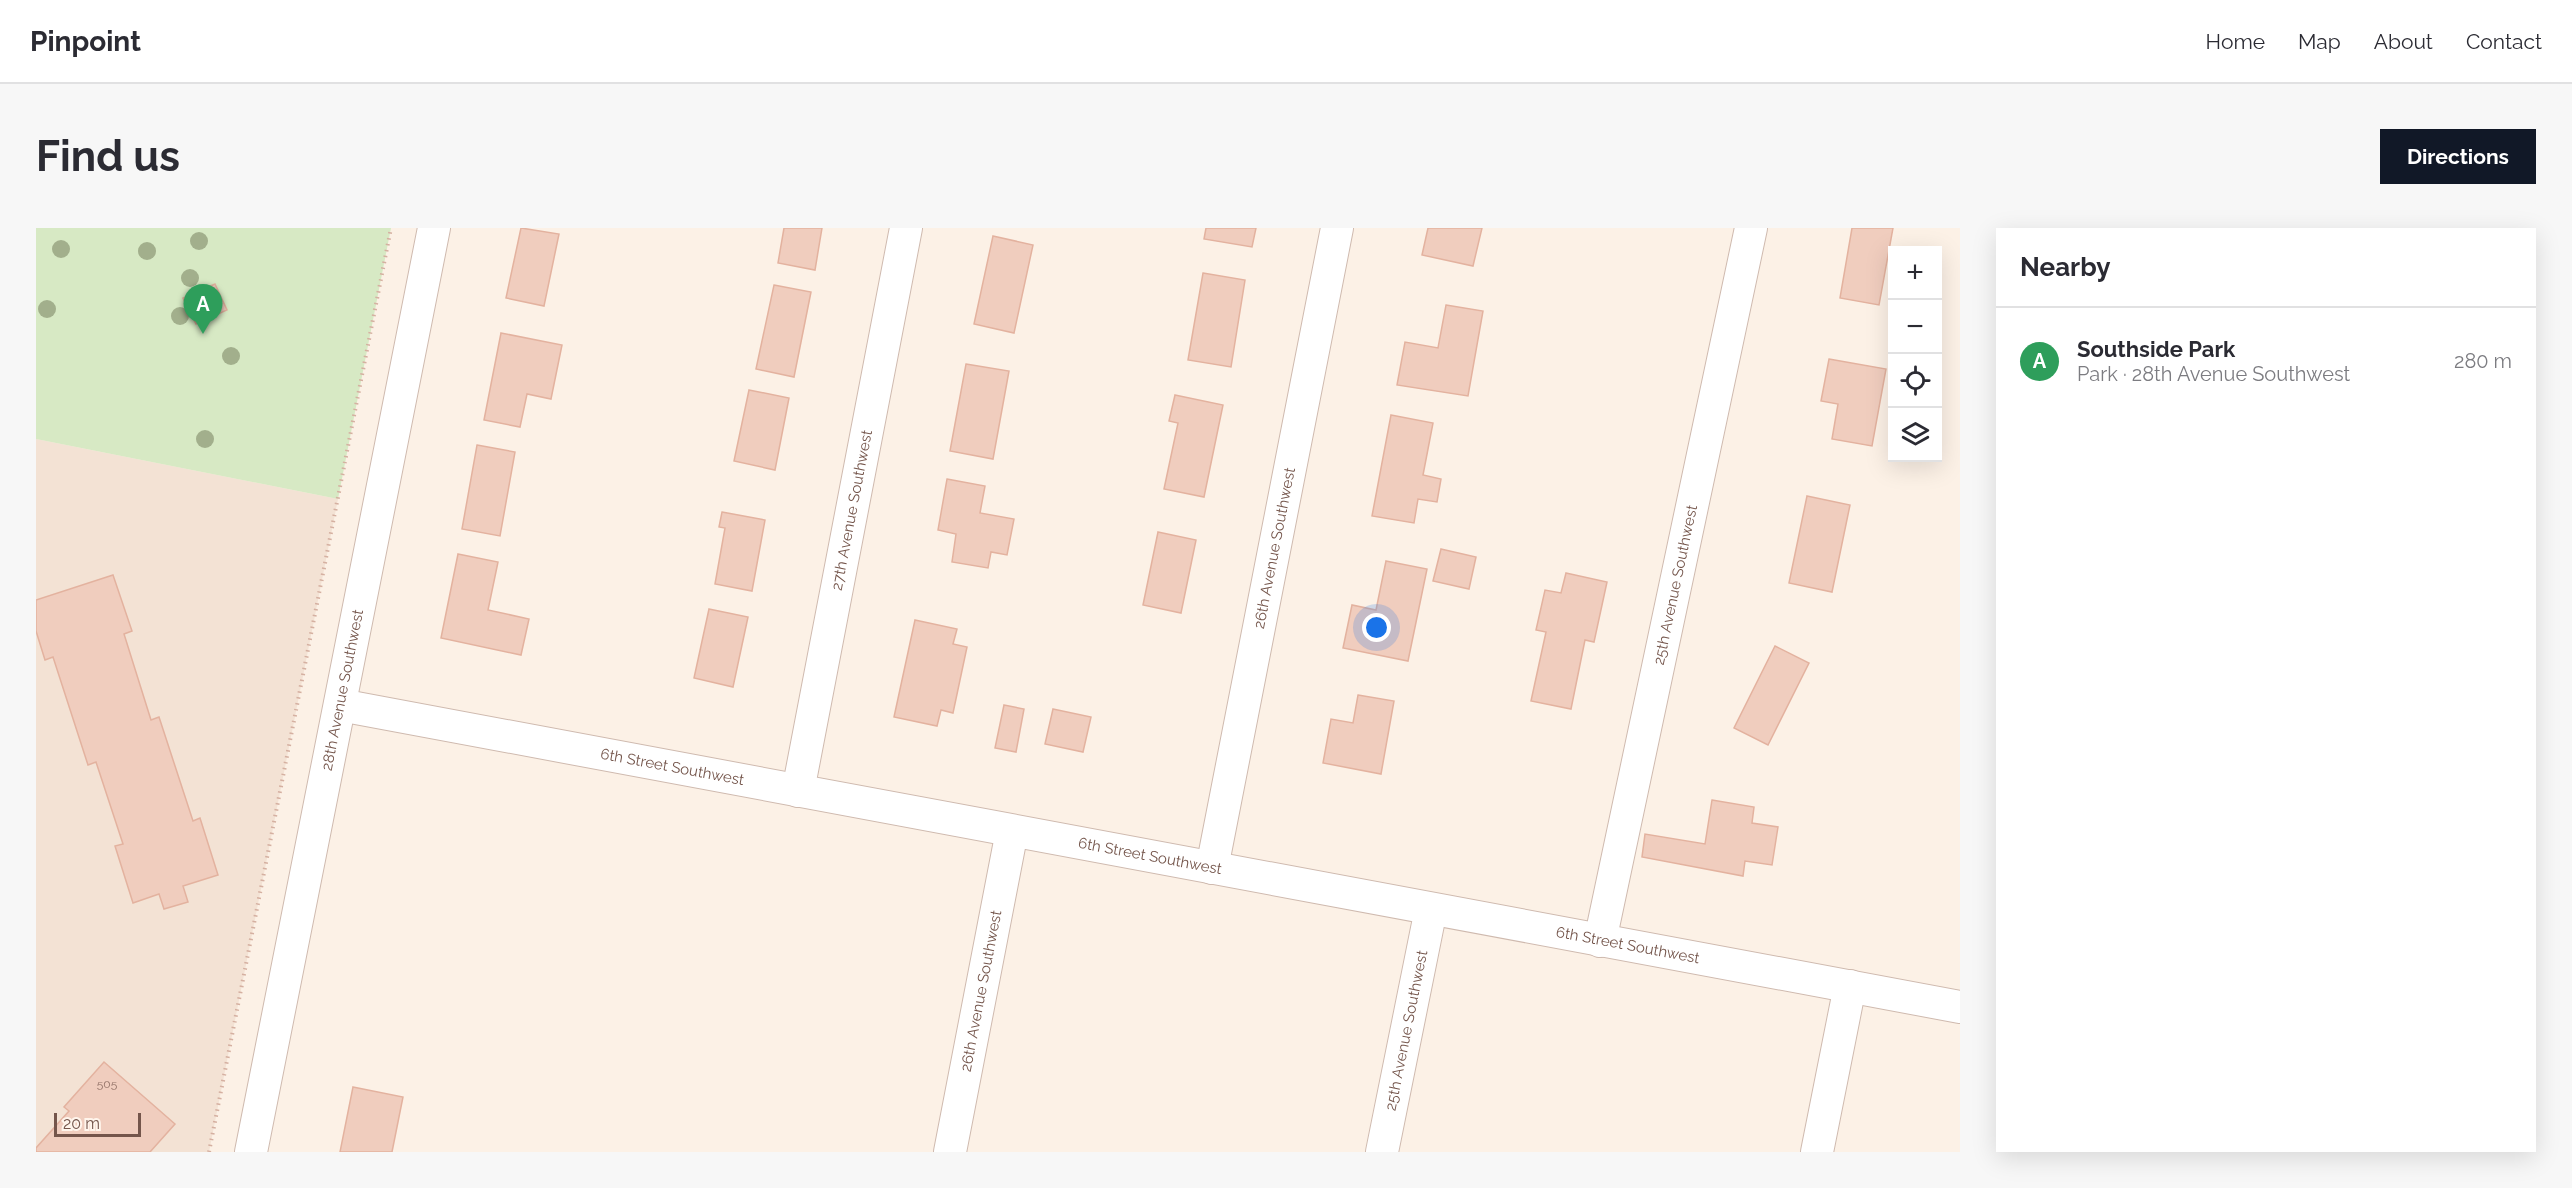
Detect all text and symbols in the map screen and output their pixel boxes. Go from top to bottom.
text: Pinpoint [30,25,141,58]
text: Home [2206,29,2265,54]
text: Map [2298,29,2341,54]
text: About [2374,29,2433,54]
text: Contact [2466,29,2542,54]
button: Directions [2380,129,2536,184]
text: Find us [36,132,180,181]
map controls [1888,246,1942,462]
button: + [1888,246,1942,300]
text: Nearby [2020,252,2110,282]
pin: A [184,285,222,334]
button: − [1888,300,1942,354]
text: Southside Park [2077,336,2235,362]
text: A [2033,349,2046,373]
text: 280 m [2454,349,2512,373]
button: locate [1888,354,1942,408]
text: Park · 28th Avenue Southwest [2077,362,2350,386]
button: layers [1888,408,1942,462]
street label: 27th Avenue Southwest [828,428,876,592]
street label: 26th Avenue Southwest [1250,466,1299,630]
street label: 25th Avenue Southwest [1650,503,1701,667]
street label: 28th Avenue Southwest [318,608,367,772]
your location [1362,613,1391,642]
street label: 6th Street Southwest [599,745,746,789]
street label: 6th Street Southwest [1077,834,1223,878]
street label: 26th Avenue Southwest [957,909,1006,1073]
street label: 6th Street Southwest [1555,923,1701,967]
street label: 25th Avenue Southwest [1382,949,1431,1112]
house number: 505 [97,1077,118,1091]
scale bar [54,1110,141,1138]
text: 20 m [63,1114,100,1133]

